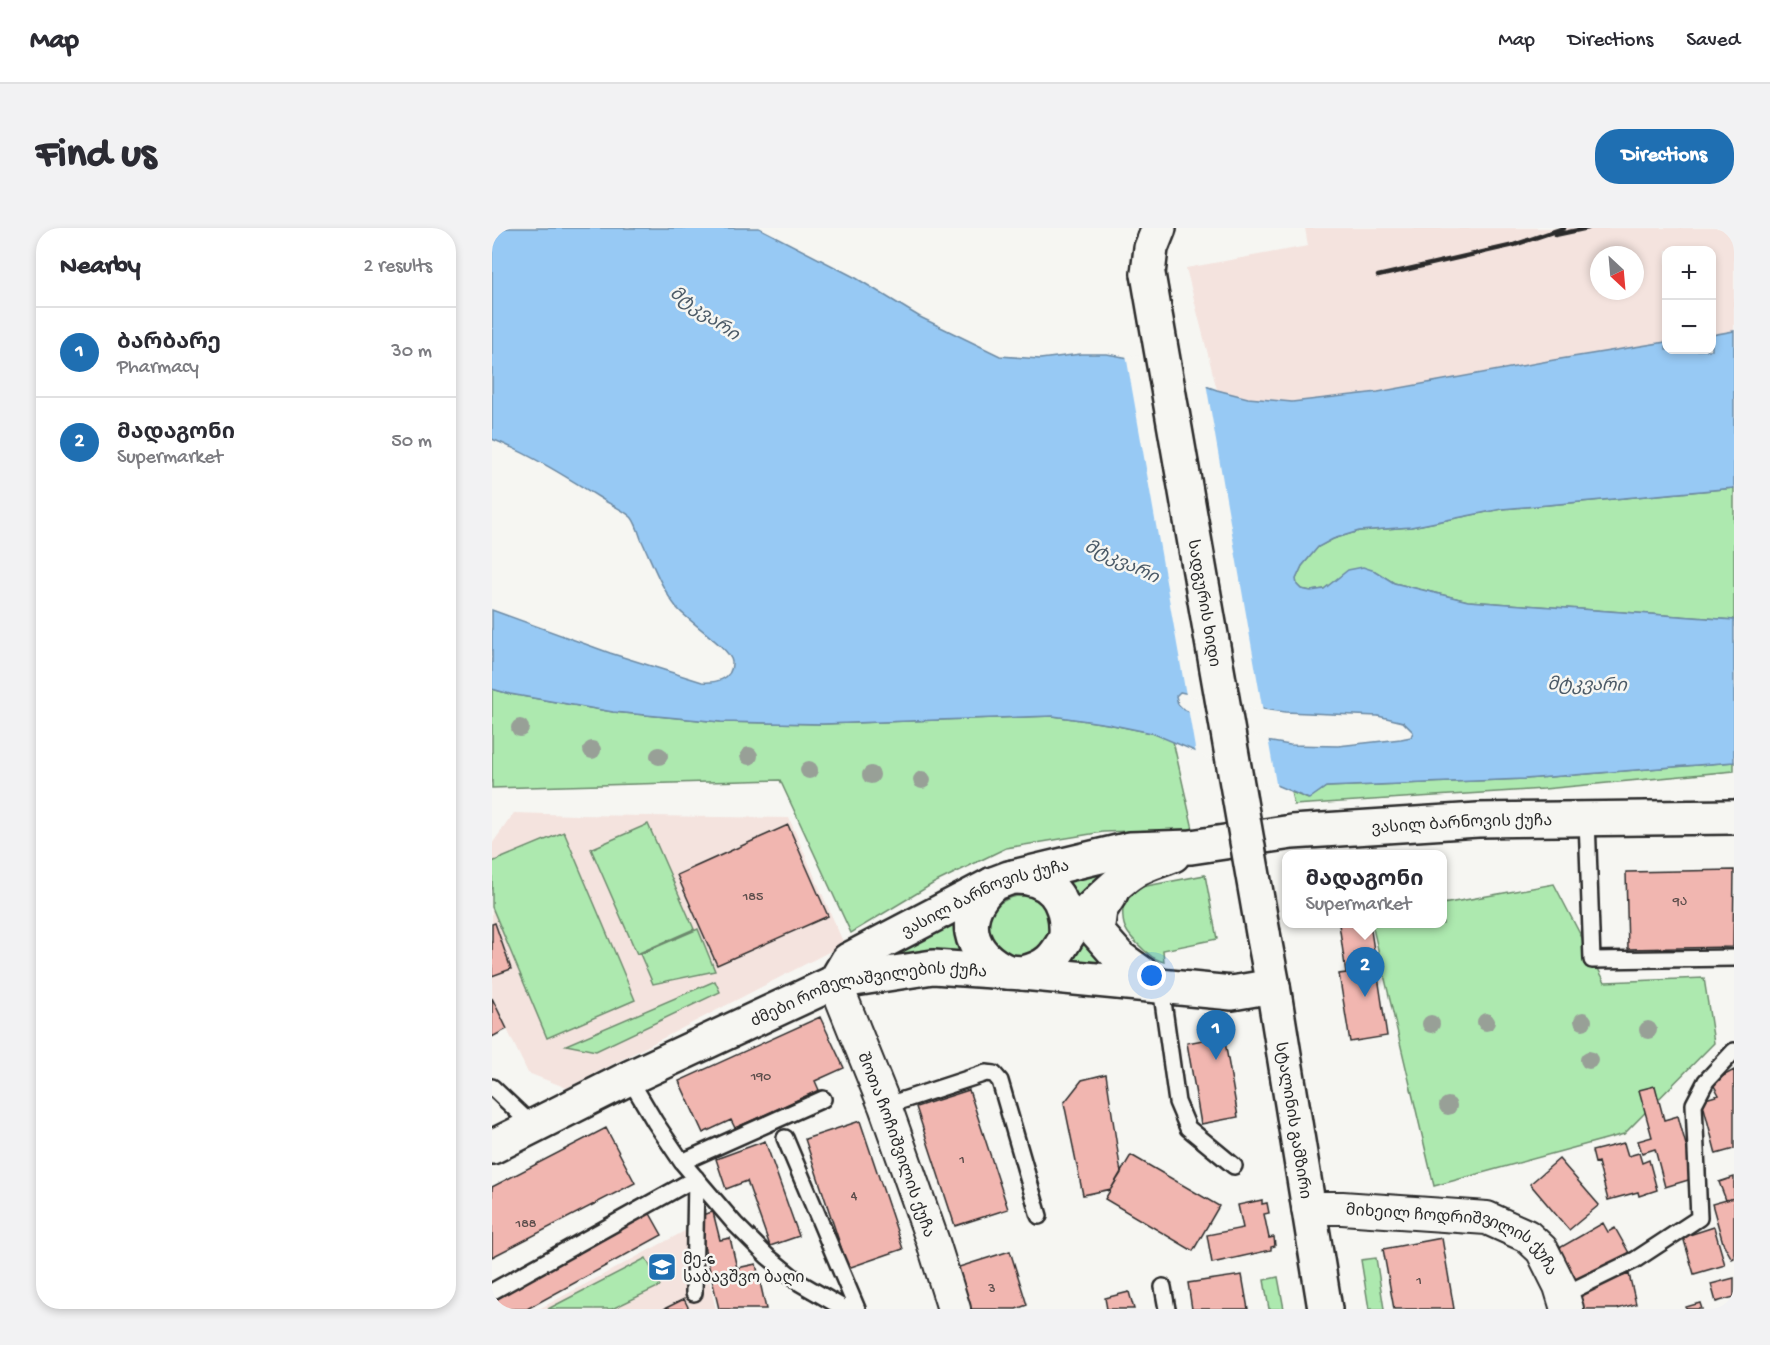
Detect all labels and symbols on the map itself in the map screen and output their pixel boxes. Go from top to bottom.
north arrow [1590,246,1644,300]
water label: მტკვარი [665,284,743,347]
water label: მტკვარი [1080,537,1162,590]
street label: სადგურის ხიდი [1182,538,1222,669]
water label: მტკვარი [1547,675,1628,698]
street label: ვასილ ბარნოვის ქუჩა [1371,812,1552,840]
street label: ვასილ ბარნოვის ქუჩა [899,858,1071,943]
house number: 185 [742,889,763,906]
house number: 9ა [1672,894,1687,911]
pin: 2 [1346,948,1384,997]
street label: ძმები რომელაშვილების ქუჩა [748,960,988,1033]
your location [1137,961,1166,990]
pin: 1 [1196,1010,1236,1060]
street label: სტალინის გამზირი [1269,1041,1313,1201]
street label: შოთა ჩოჩიშვილის ქუჩა [851,1050,937,1241]
house number: 190 [750,1069,771,1086]
house number: 1 [958,1152,965,1169]
house number: 4 [851,1188,858,1205]
street label: მიხეილ ჩოდრიშვილის ქუჩა [1345,1201,1559,1279]
house number: 188 [515,1216,537,1233]
school or university icon: მე-6 საბავშვო ბაღი [646,1251,678,1283]
place label: მე-6 საბავშვო ბაღი [683,1251,804,1289]
house number: 1 [1415,1273,1422,1290]
house number: 3 [987,1281,996,1298]

